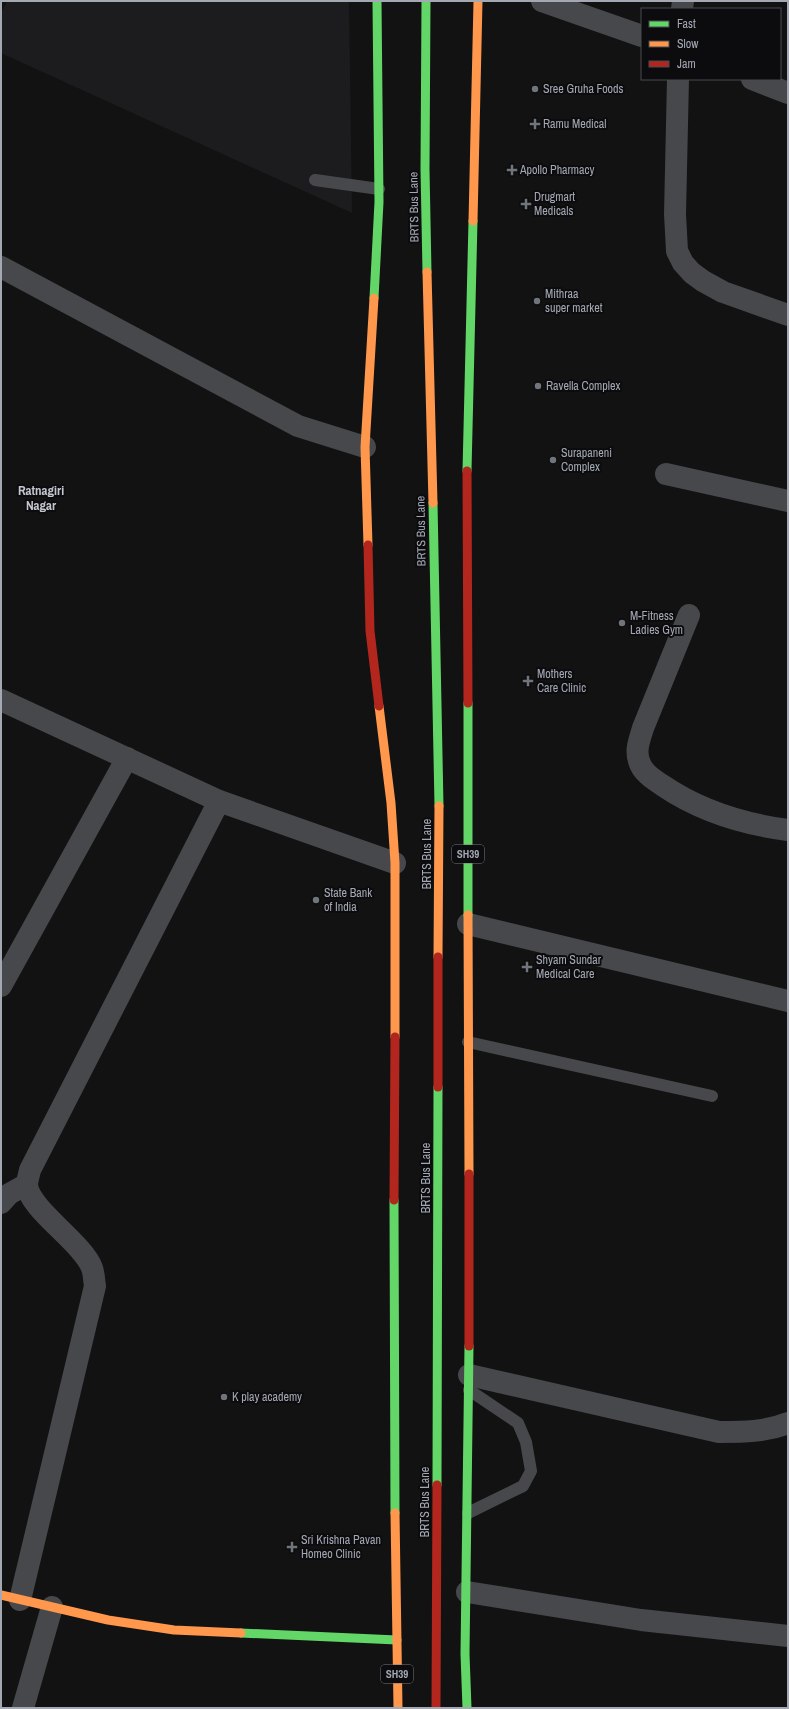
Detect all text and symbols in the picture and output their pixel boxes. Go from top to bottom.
legend [641,8,781,80]
text: Fast [677,16,696,32]
text: Slow [677,36,699,52]
text: Jam [677,56,696,72]
place label: Sree Gruha Foods [543,81,624,97]
marker: Sree Gruha Foods [530,84,540,94]
place label: Ramu Medical [543,116,606,132]
marker: Ramu Medical [530,119,540,129]
place label: Apollo Pharmacy [519,162,594,178]
marker: Apollo Pharmacy [507,165,517,175]
street label: BRTS Bus Lane [405,172,423,242]
place label: Drugmart Medicals [534,189,575,219]
marker: Drugmart Medicals [521,199,531,209]
place label: Mithraa super market [545,286,603,316]
marker: Mithraa super market [532,296,542,306]
place label: Ravella Complex [546,378,620,394]
marker: Ravella Complex [533,381,543,391]
place label: Surapaneni Complex [561,445,612,475]
marker: Surapaneni Complex [548,455,558,465]
district label: Ratnagiri Nagar [18,482,64,514]
street label: BRTS Bus Lane [412,496,430,566]
place label: M-Fitness Ladies Gym [630,608,683,638]
marker: M-Fitness Ladies Gym [617,618,627,628]
place label: Mothers Care Clinic [537,666,586,696]
marker: Mothers Care Clinic [522,675,534,687]
street label: BRTS Bus Lane [419,819,435,889]
road number: SH39 [452,845,484,863]
place label: State Bank of India [324,885,372,915]
marker: State Bank of India [311,895,321,905]
place label: Shyam Sundar Medical Care [536,952,602,982]
marker: Shyam Sundar Medical Care [521,961,533,973]
street label: BRTS Bus Lane [418,1143,434,1213]
place label: K play academy [232,1389,302,1405]
marker: K play academy [219,1392,229,1402]
street label: BRTS Bus Lane [417,1467,433,1537]
place label: Sri Krishna Pavan Homeo Clinic [301,1532,381,1562]
marker: Sri Krishna Pavan Homeo Clinic [286,1541,298,1553]
road number: SH39 [381,1665,413,1683]

